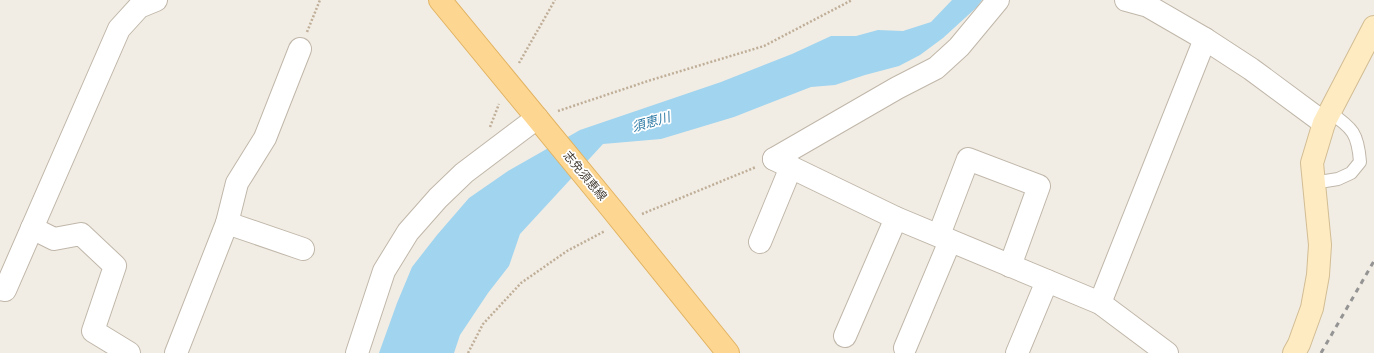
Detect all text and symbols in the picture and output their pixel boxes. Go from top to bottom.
water label: 須恵川 [630,109,674,135]
street label: 志免須恵線 [560,149,610,203]

